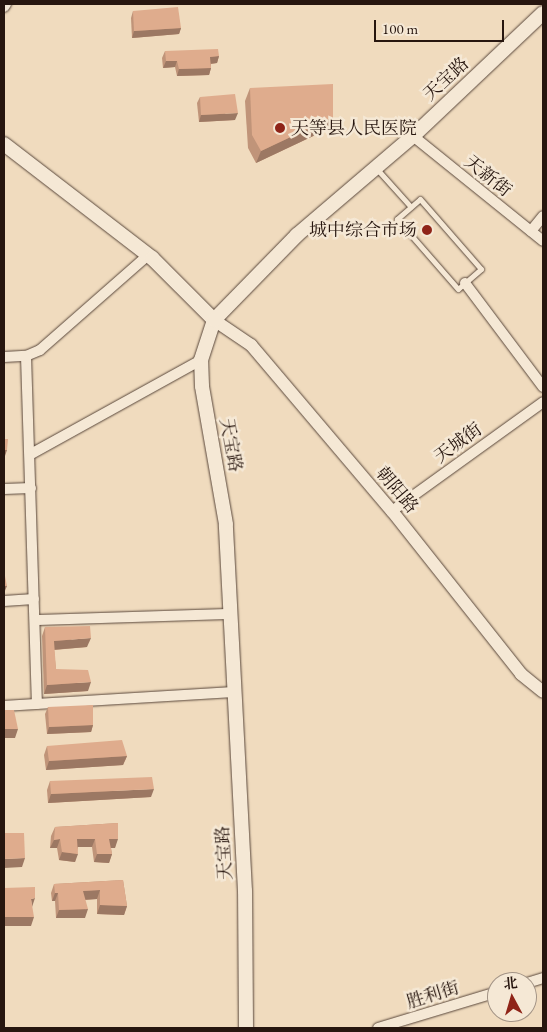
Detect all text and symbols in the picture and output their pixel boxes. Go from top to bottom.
scale bar [377,10,507,42]
text: 100 m [382,19,418,38]
street label: 天宝路 [419,53,473,105]
place label: 天等县人民医院 [291,117,417,139]
marker: 天等县人民医院 [273,121,287,135]
street label: 天新街 [460,151,516,201]
place label: 城中综合市场 [309,219,417,241]
marker: 城中综合市场 [421,224,433,236]
street label: 天宝路 [216,417,246,473]
street label: 天城街 [430,418,486,468]
street label: 朝阳路 [371,462,423,518]
street label: 天宝路 [212,825,236,881]
north arrow [487,972,537,1022]
text: 北 [503,973,518,993]
street label: 胜利街 [404,977,462,1013]

